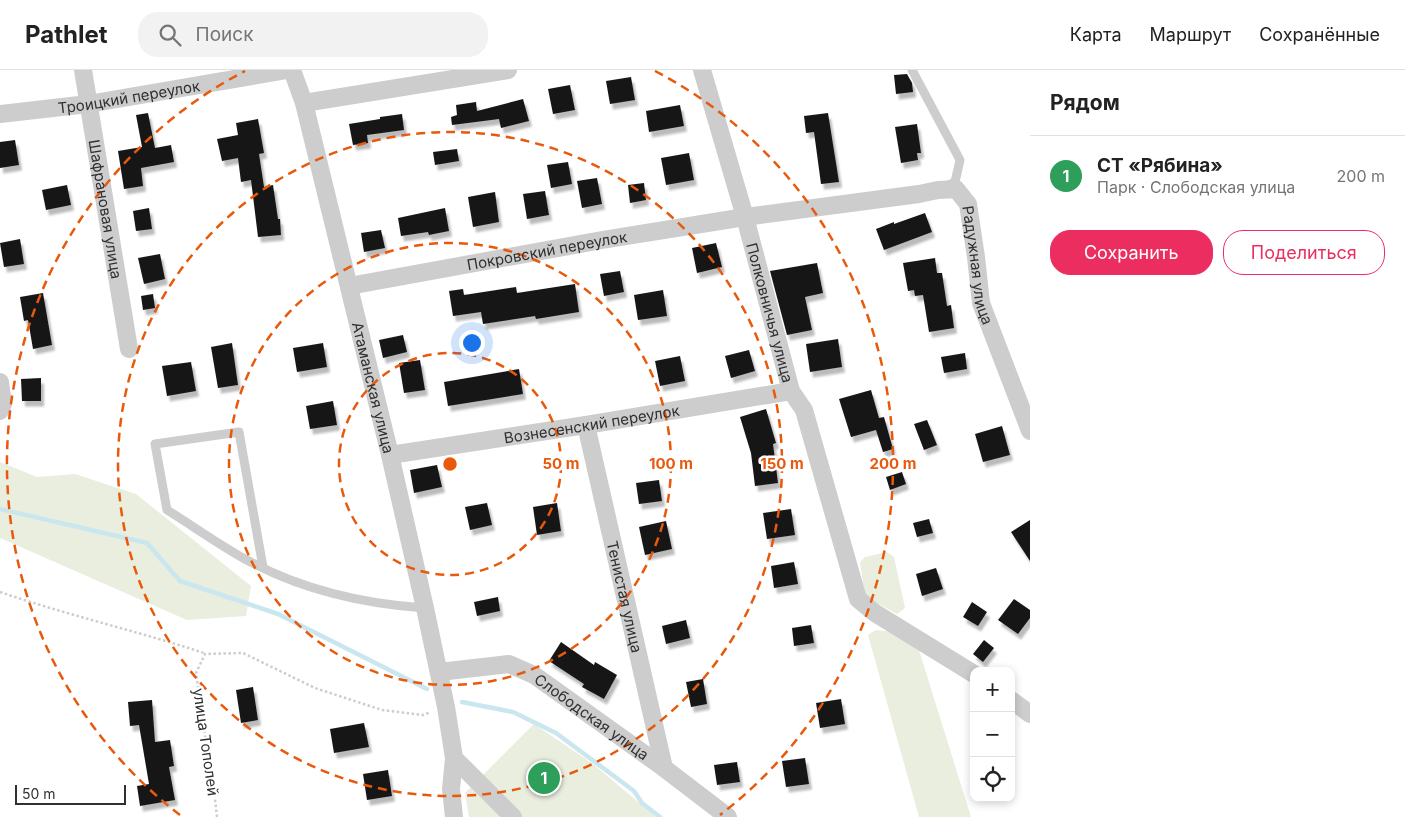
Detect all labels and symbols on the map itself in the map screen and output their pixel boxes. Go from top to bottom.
street label: Троицкий переулок [57,76,201,117]
street label: Шафрановая улица [85,138,127,280]
street label: Радужная улица [959,204,998,327]
street label: Покровский переулок [465,227,628,274]
street label: Полковничья улица [743,240,798,385]
street label: Атаманская улица [348,320,399,455]
your location [459,330,485,356]
street label: Вознесенский переулок [502,400,681,447]
text: 50 m [543,454,579,473]
text: 100 m [649,454,693,473]
text: 150 m [760,454,804,473]
text: 200 m [870,454,916,473]
centre of rings [441,455,459,473]
street label: Тенистая улица [603,539,647,654]
street label: Слободская улица [531,669,653,764]
street label: улица Тополей [189,687,223,797]
pin: 1 [528,759,560,797]
scale bar [15,782,126,805]

